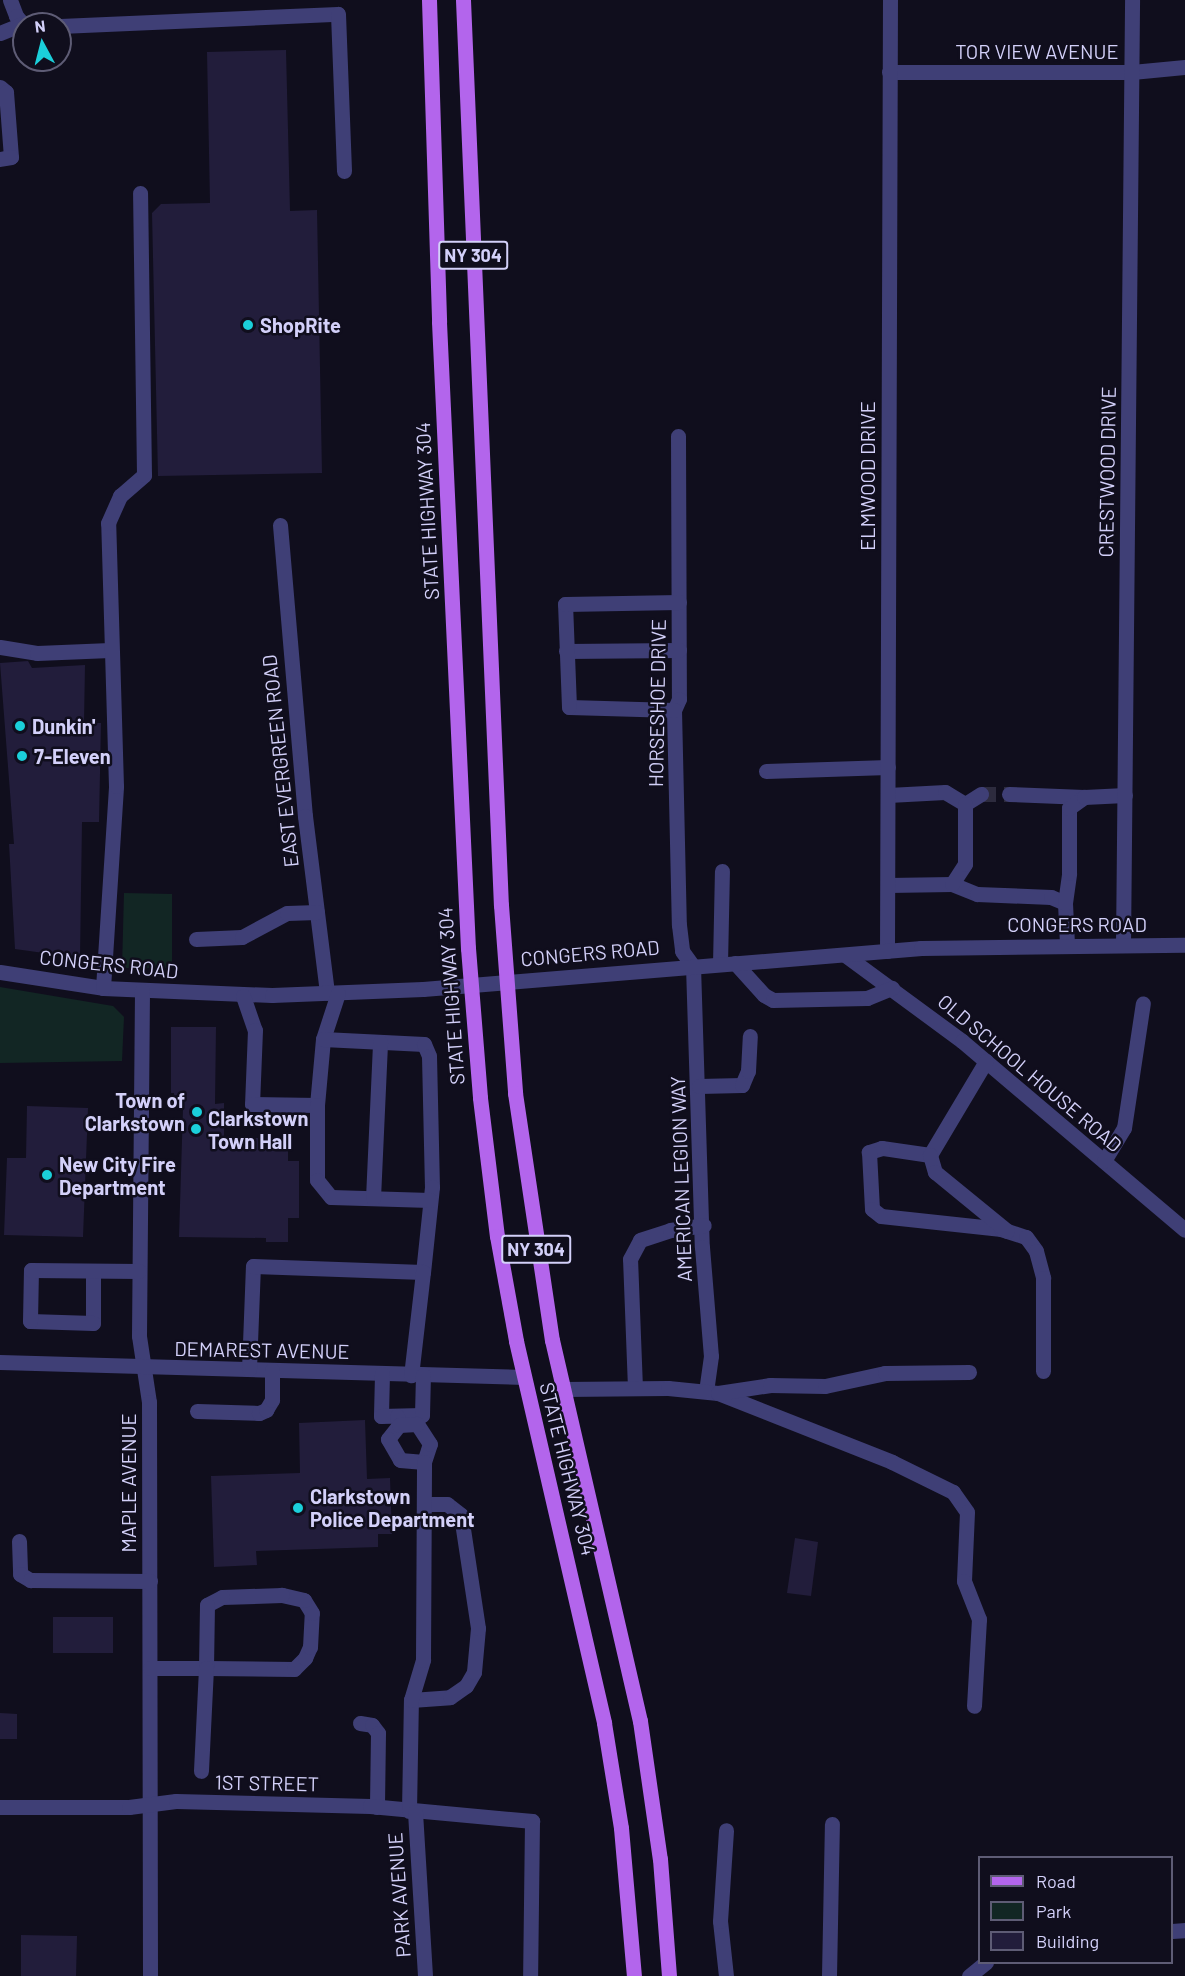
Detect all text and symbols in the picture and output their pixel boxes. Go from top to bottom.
north arrow [12,12,72,72]
text: N [34,16,46,36]
street label: TOR VIEW AVENUE [955,39,1119,63]
road number: NY 304 [437,240,509,270]
place label: ShopRite [260,313,341,337]
marker: ShopRite [241,318,255,332]
street label: CRESTWOOD DRIVE [1094,386,1120,558]
street label: ELMWOOD DRIVE [855,401,879,551]
street label: STATE HIGHWAY 304 [410,422,444,600]
street label: HORSESHOE DRIVE [644,619,670,787]
street label: EAST EVERGREEN ROAD [257,653,303,869]
place label: Dunkin' [32,714,95,738]
marker: Dunkin' [13,719,27,733]
place label: 7-Eleven [34,744,111,768]
marker: 7-Eleven [15,749,29,763]
street label: STATE HIGHWAY 304 [433,906,469,1086]
street label: CONGERS ROAD [1007,912,1147,936]
street label: CONGERS ROAD [519,935,661,971]
street label: CONGERS ROAD [38,945,180,983]
street label: OLD SCHOOL HOUSE ROAD [933,989,1127,1157]
street label: AMERICAN LEGION WAY [665,1075,697,1283]
place label: Town of Clarkstown [85,1088,185,1135]
marker: Town of Clarkstown [190,1105,204,1119]
place label: Clarkstown Town Hall [208,1106,308,1153]
marker: Clarkstown Town Hall [189,1122,203,1136]
place label: New City Fire Department [59,1152,176,1199]
marker: New City Fire Department [40,1168,54,1182]
road number: NY 304 [500,1234,572,1264]
street label: DEMAREST AVENUE [174,1336,350,1364]
street label: STATE HIGHWAY 304 [535,1380,601,1558]
street label: MAPLE AVENUE [116,1413,140,1553]
place label: Clarkstown Police Department [310,1484,475,1531]
marker: Clarkstown Police Department [291,1501,305,1515]
street label: 1ST STREET [215,1770,319,1796]
street label: PARK AVENUE [383,1832,415,1958]
legend [978,1856,1173,1964]
text: Road [1036,1870,1076,1892]
text: Park [1036,1900,1071,1922]
text: Building [1036,1930,1099,1952]

